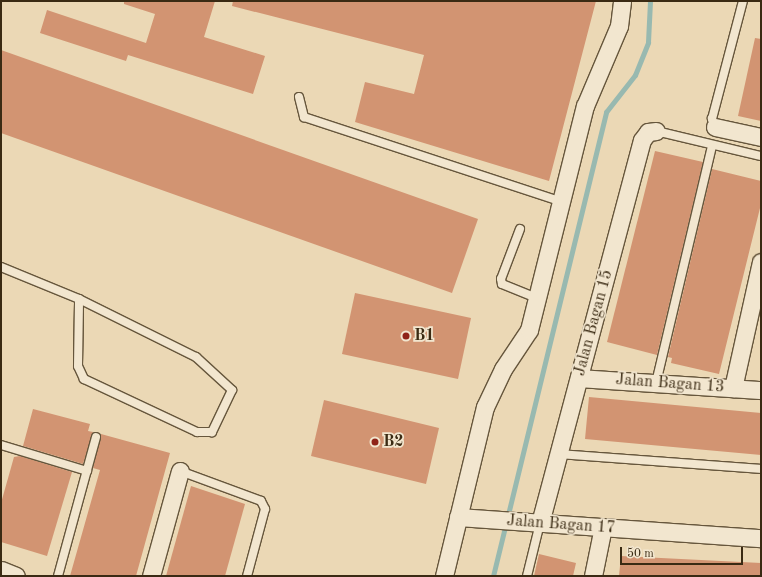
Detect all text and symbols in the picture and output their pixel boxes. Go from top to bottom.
street label: Jalan Bagan 15 [571,268,617,378]
place label: B1 [414,326,435,346]
marker: B1 [401,331,411,341]
street label: Jalan Bagan 13 [615,371,725,397]
place label: B2 [383,432,404,452]
marker: B2 [370,437,380,447]
street label: Jalan Bagan 17 [506,512,616,538]
scale bar [622,539,745,565]
text: 50 m [627,548,654,560]

